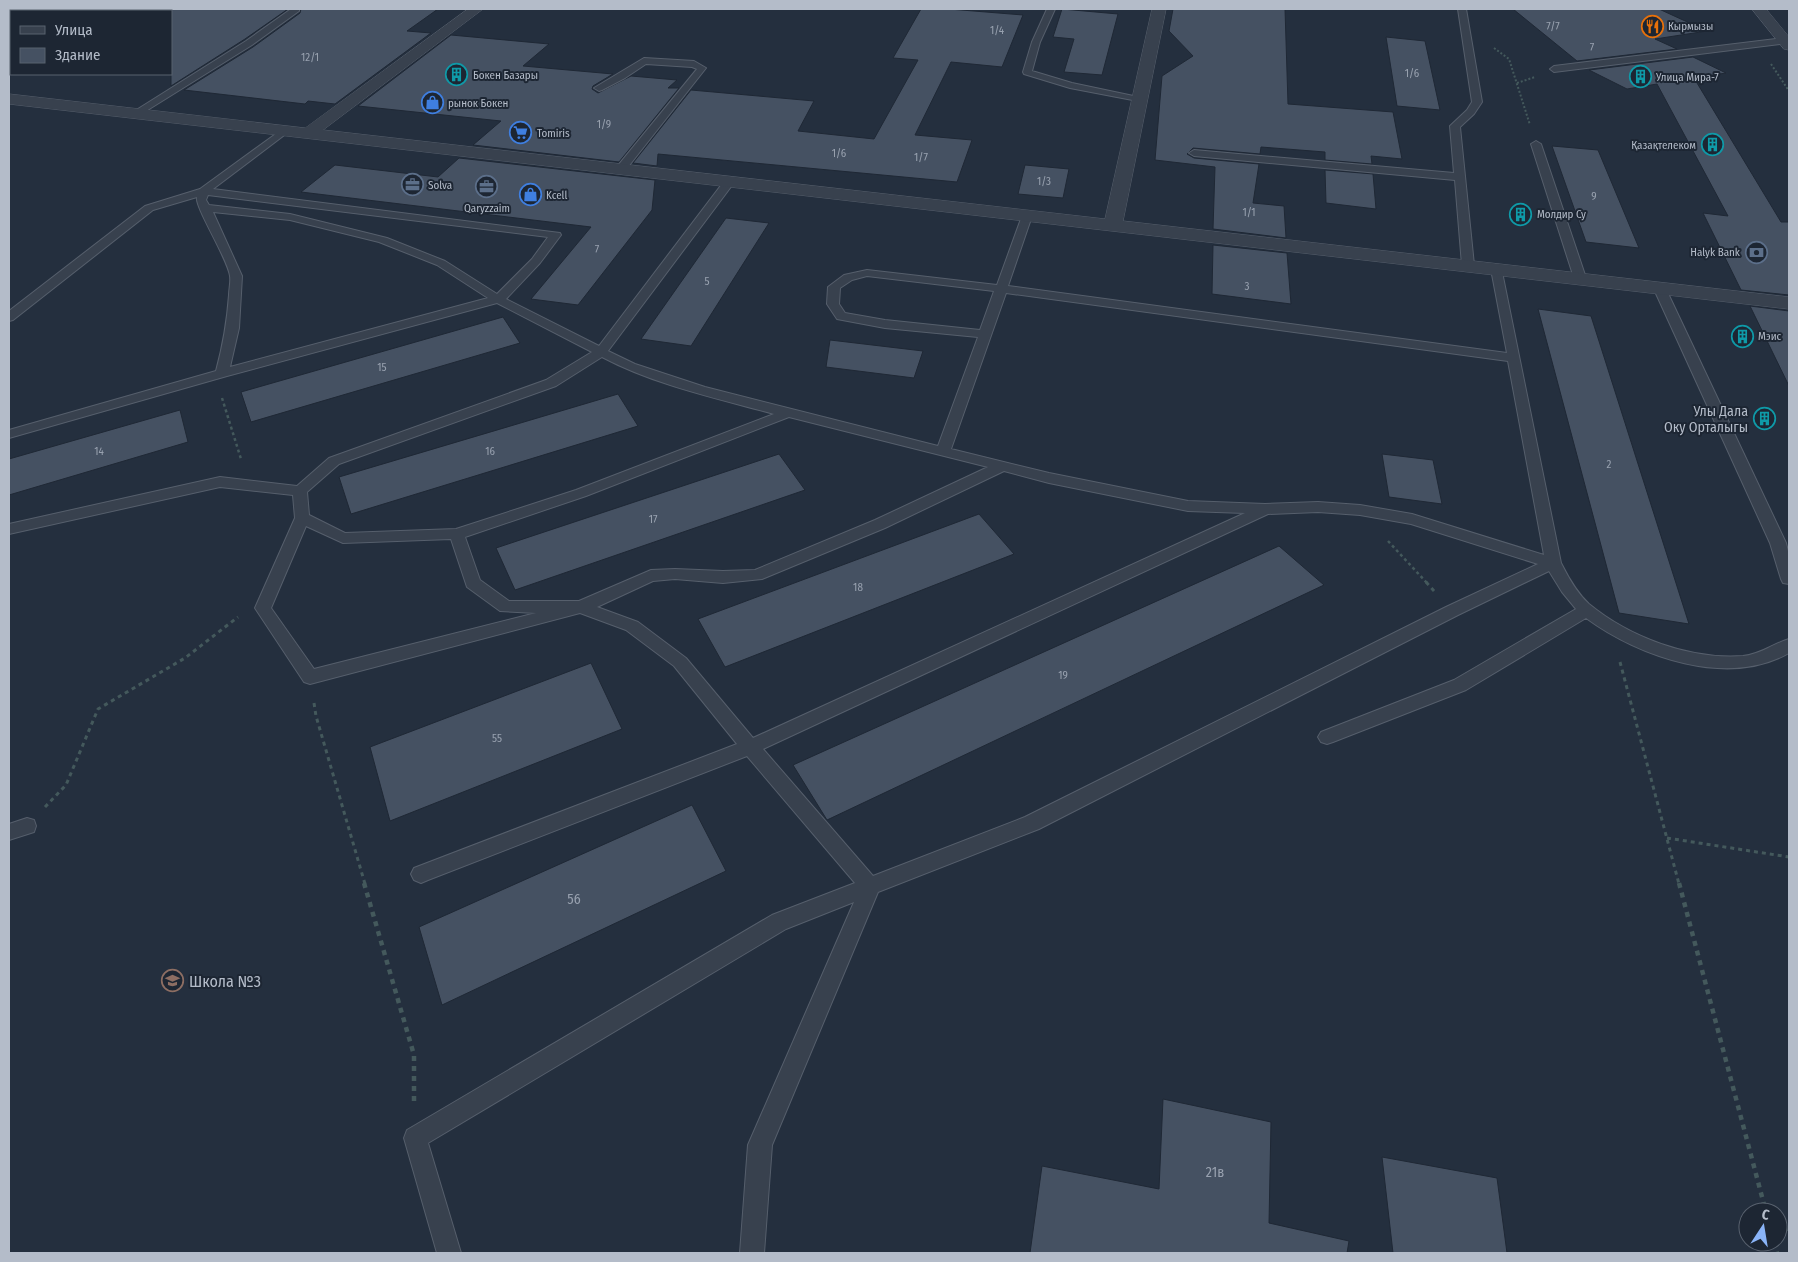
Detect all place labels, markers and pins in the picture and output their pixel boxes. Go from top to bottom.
restaurant icon: Кырмызы [1640,14,1664,38]
place label: Кырмызы [1668,20,1713,33]
building icon: Бокен Базары [445,63,469,87]
building icon: Улица Мира-7 [1628,65,1652,89]
place label: Бокен Базары [473,69,538,82]
place label: Улица Мира-7 [1655,71,1719,84]
shop icon: рынок Бокен [420,91,444,115]
place label: рынок Бокен [448,97,508,110]
supermarket icon: Tomiris [509,121,533,145]
place label: Tomiris [537,127,570,140]
building icon: Қазақтелеком [1700,133,1724,157]
place label: Қазақтелеком [1631,139,1696,152]
office icon: Solva [400,173,424,197]
office icon: Qaryzzaim [475,175,499,199]
place label: Solva [428,179,452,192]
shop icon: Kcell [518,183,542,207]
place label: Kcell [546,189,568,202]
place label: Qaryzzaim [464,202,510,215]
building icon: Молдир Су [1509,202,1533,226]
place label: Молдир Су [1537,208,1586,221]
bank icon: Halyk Bank [1744,240,1768,264]
place label: Halyk Bank [1690,246,1741,259]
building icon: Мэис [1730,324,1754,348]
place label: Мэис [1758,330,1782,343]
place label: Улы Дала Оку Орталыгы [1664,403,1748,436]
building icon: Улы Дала Оку Орталыгы [1752,407,1776,431]
school or university icon: Школа №3 [161,969,185,993]
place label: Школа №3 [189,972,261,991]

